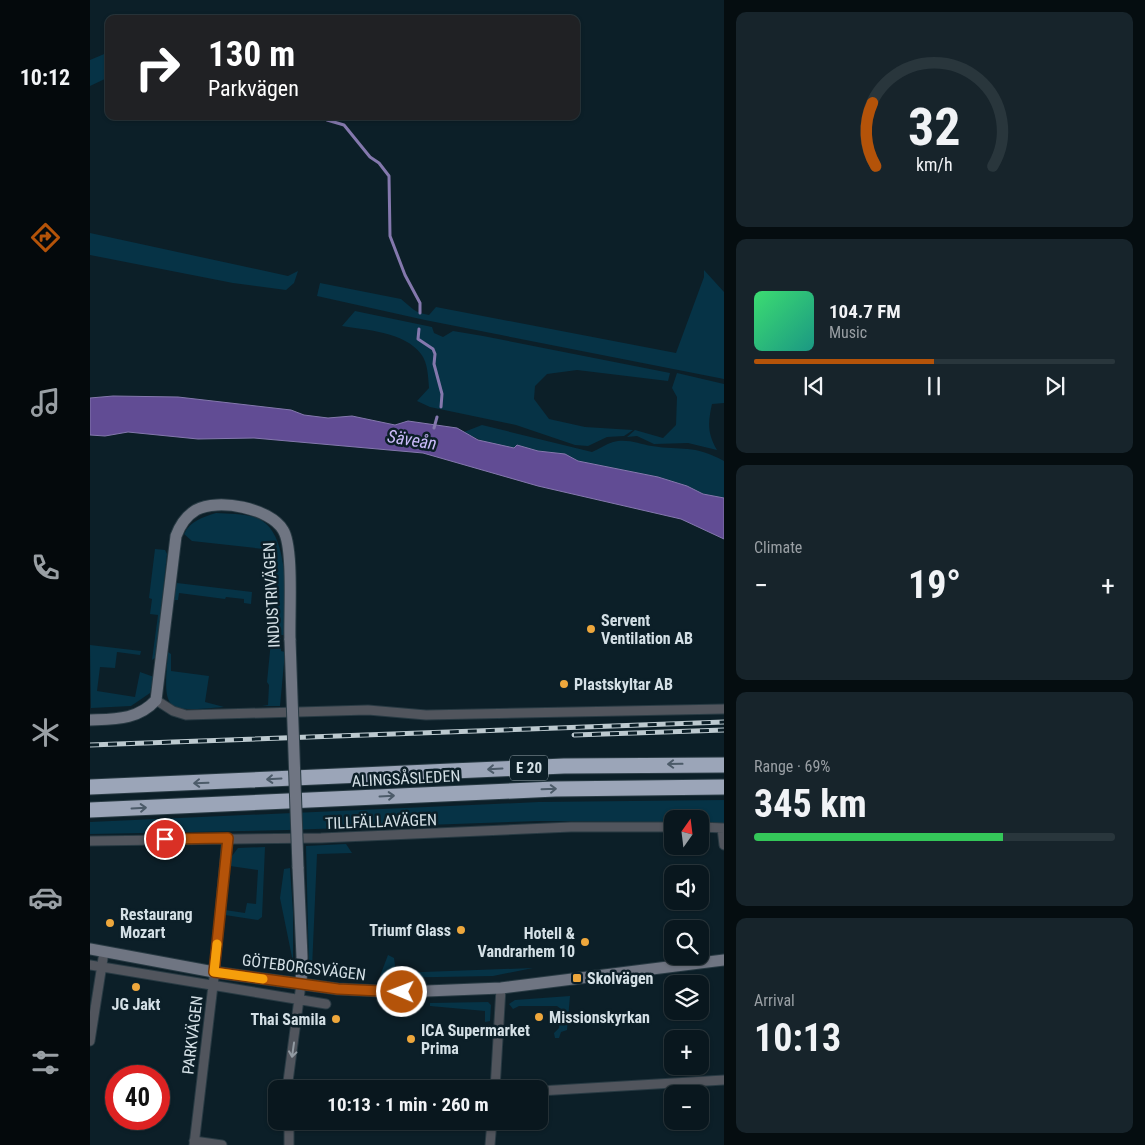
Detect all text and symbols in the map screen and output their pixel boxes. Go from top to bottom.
text: 130 m [208,34,295,75]
icon: right [125,35,190,100]
text: 10:12 [20,65,70,90]
text: Parkvägen [208,76,299,101]
text: 32 [908,97,961,158]
text: km/h [916,154,953,175]
icon: directions [28,220,63,255]
text: 104.7 FM [829,300,901,323]
text: Music [829,323,867,342]
icon: previous [800,372,828,400]
icon: pause [920,372,948,400]
icon: next [1041,372,1069,400]
icon: music [28,385,63,420]
water label: Säveån [386,425,438,454]
text: Climate [754,538,802,557]
street label: INDUSTRIVÄGEN [259,542,284,648]
icon: phone [28,550,63,585]
text: 19° [908,563,961,607]
text: − [754,569,768,602]
text: + [1101,569,1115,602]
place label: Servent Ventilation AB [601,611,693,648]
marker: Servent Ventilation AB [585,623,597,635]
place label: Plastskyltar AB [574,675,673,694]
marker: Plastskyltar AB [558,678,570,690]
icon: climate [28,715,63,750]
road number: E 20 [510,756,548,780]
text: Range · 69% [754,757,830,776]
one-way arrow [667,759,684,769]
street label: ALINGSÅSLEDEN [351,765,461,791]
one-way arrow [487,765,503,774]
one-way arrow [266,775,282,784]
one-way arrow [193,778,209,787]
text: 345 km [754,782,867,826]
one-way arrow [540,784,557,794]
one-way arrow [378,792,394,801]
one-way arrow [130,803,146,812]
street label: TILLFÄLLAVÄGEN [325,810,437,833]
north arrow [664,810,709,855]
map controls [664,810,709,1130]
pin [144,818,186,860]
icon: arrive [151,825,179,853]
button: sound [664,865,709,910]
icon: car [28,880,63,915]
place label: Restaurang Mozart [120,905,193,942]
marker: Restaurang Mozart [104,917,116,929]
button: search [664,920,709,965]
place label: Triumf Glass [369,921,451,940]
marker: Triumf Glass [455,924,467,936]
place label: Hotell & Vandrarhem 10 [478,924,575,961]
marker: Hotell & Vandrarhem 10 [579,936,591,948]
street label: GÖTEBORGSVÄGEN [241,950,367,985]
position arrow [375,965,427,1017]
place label: Skolvägen [587,969,654,988]
marker: Skolvägen [571,972,583,984]
button: layers [664,975,709,1020]
marker: JG Jakt [130,981,142,993]
text: Arrival [754,991,795,1010]
place label: JG Jakt [112,995,161,1014]
street label: PARKVÄGEN [178,995,207,1075]
place label: Missionskyrkan [549,1008,650,1027]
place label: Thai Samila [251,1010,326,1029]
marker: Missionskyrkan [533,1011,545,1023]
marker: Thai Samila [330,1013,342,1025]
text: 10:13 [754,1016,841,1060]
place label: ICA Supermarket Prima [421,1021,530,1058]
button: + [664,1030,709,1075]
marker: ICA Supermarket Prima [405,1033,417,1045]
one-way arrow [287,1042,297,1058]
icon: filters [28,1045,63,1080]
speed limit sign: 40 [105,1065,170,1130]
button: − [664,1085,709,1130]
text: 10:13 · 1 min · 260 m [327,1093,489,1116]

